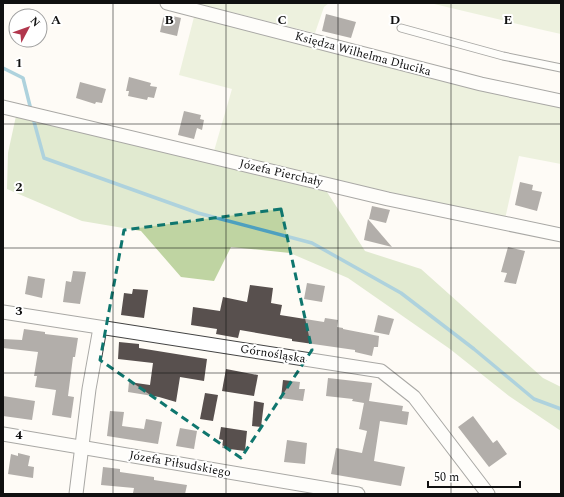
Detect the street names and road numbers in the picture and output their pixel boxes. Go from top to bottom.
street label: Księdza Wilhelma Dłucika [293,27,433,81]
street label: Józefa Pierchały [237,154,326,192]
street label: Górnośląska [239,339,307,369]
street label: Józefa Piłsudskiego [128,446,232,482]

